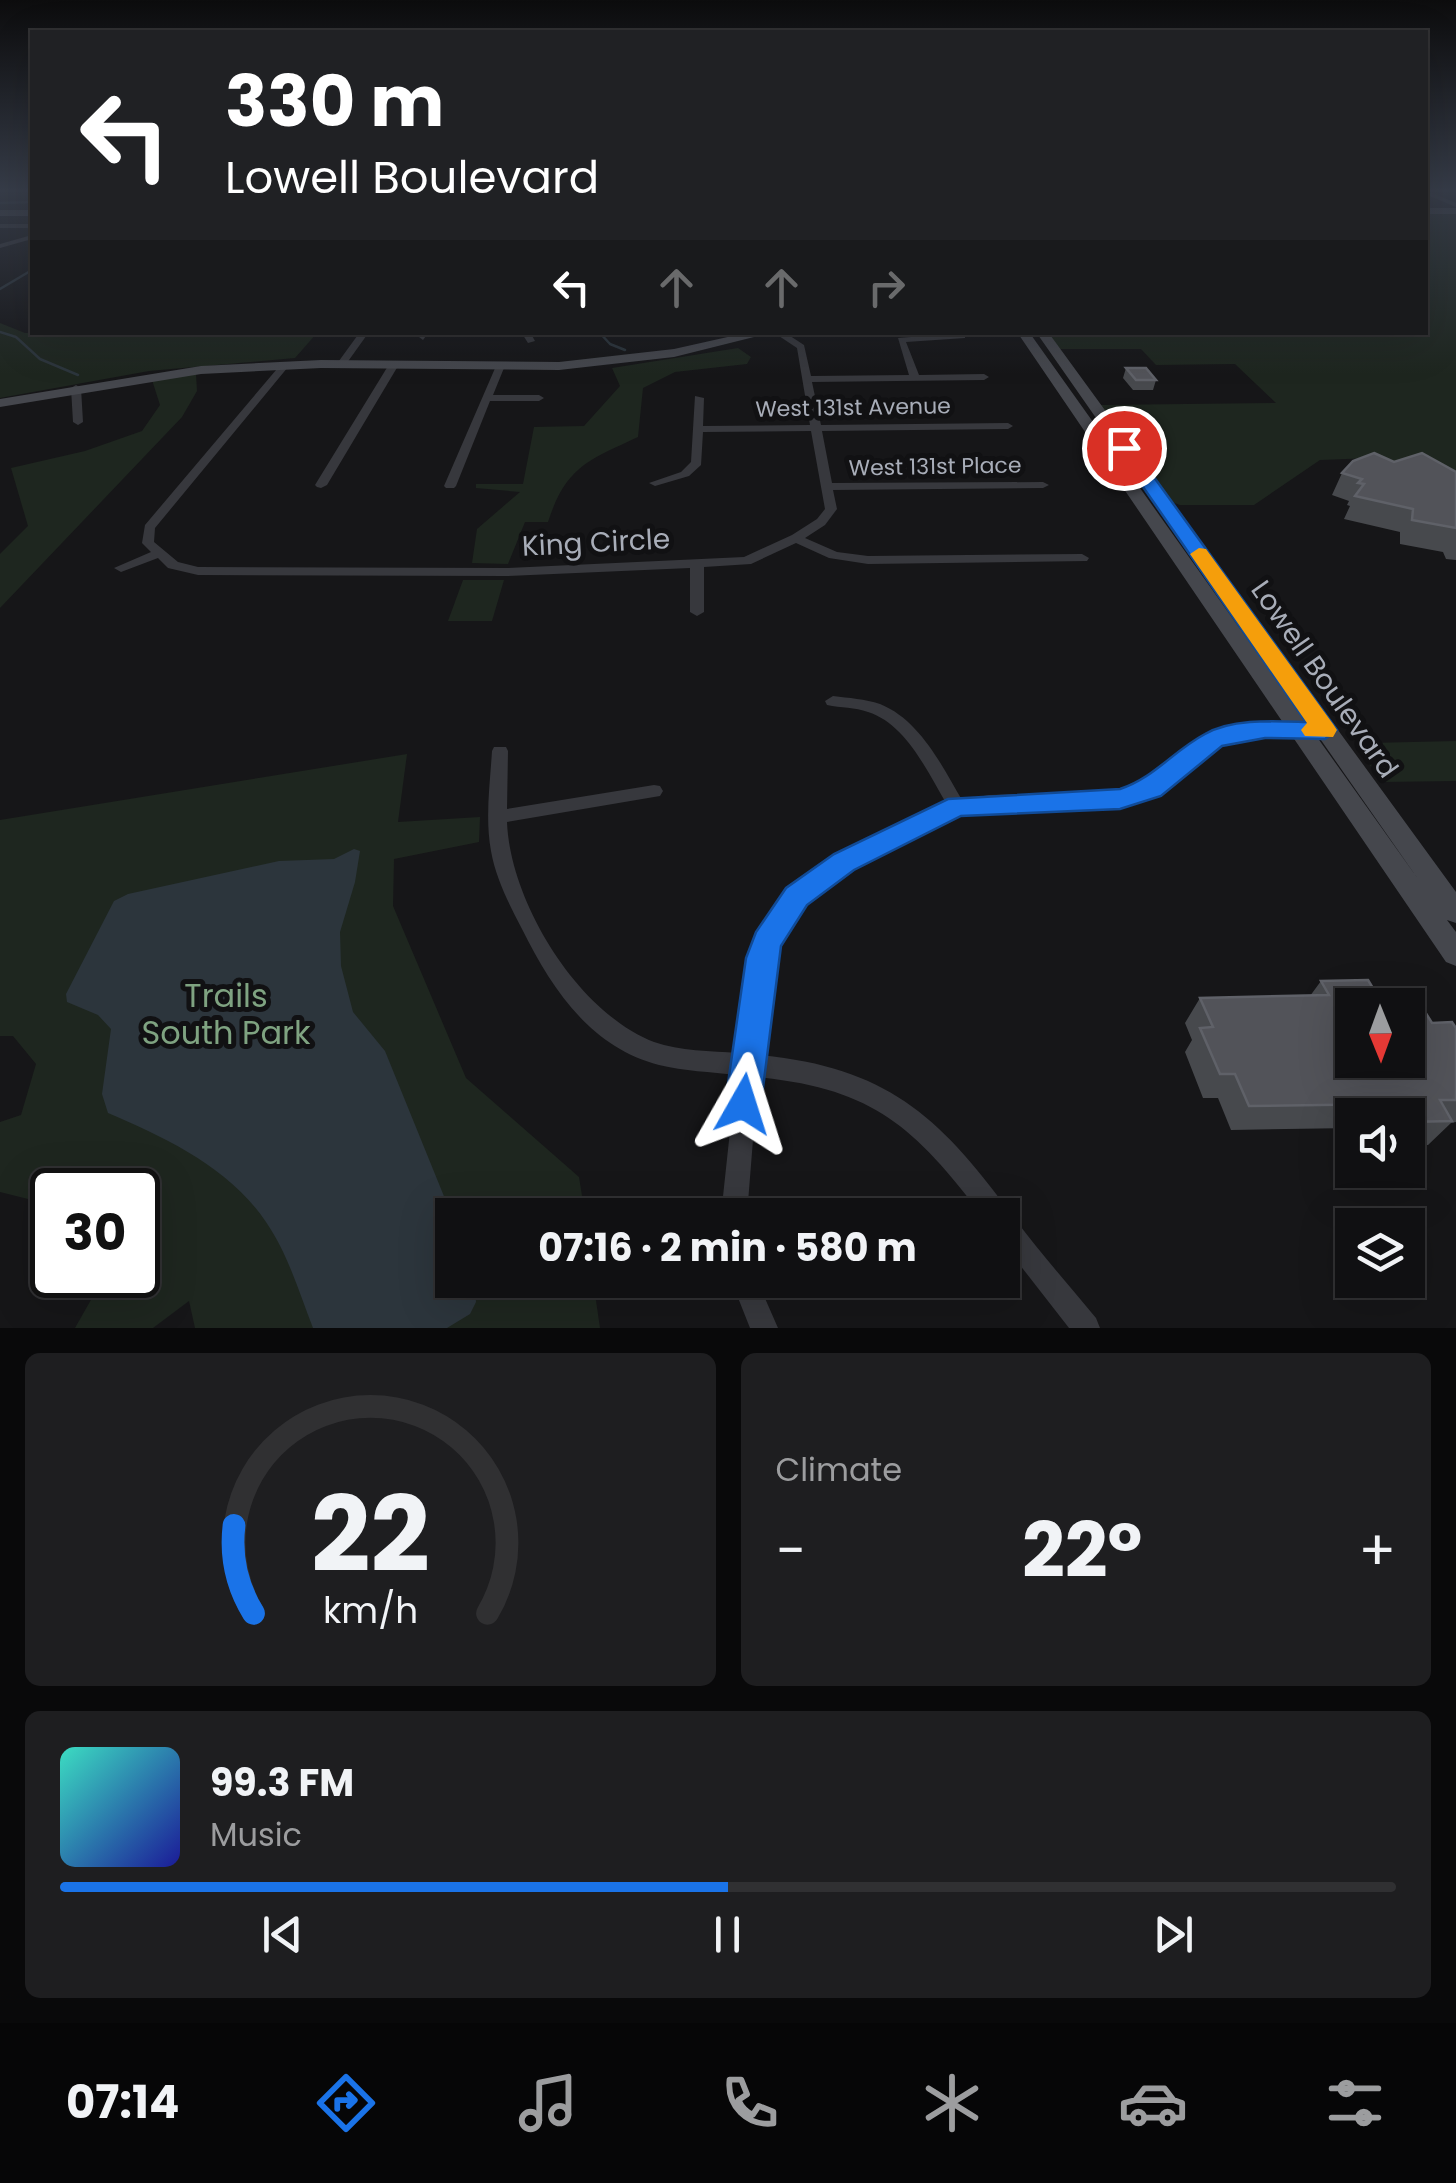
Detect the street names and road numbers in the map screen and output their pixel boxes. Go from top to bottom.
street label: West 131st Avenue [755,390,951,425]
street label: West 131st Place [848,449,1022,484]
street label: King Circle [521,519,671,566]
street label: Lowell Boulevard [1242,573,1407,786]

